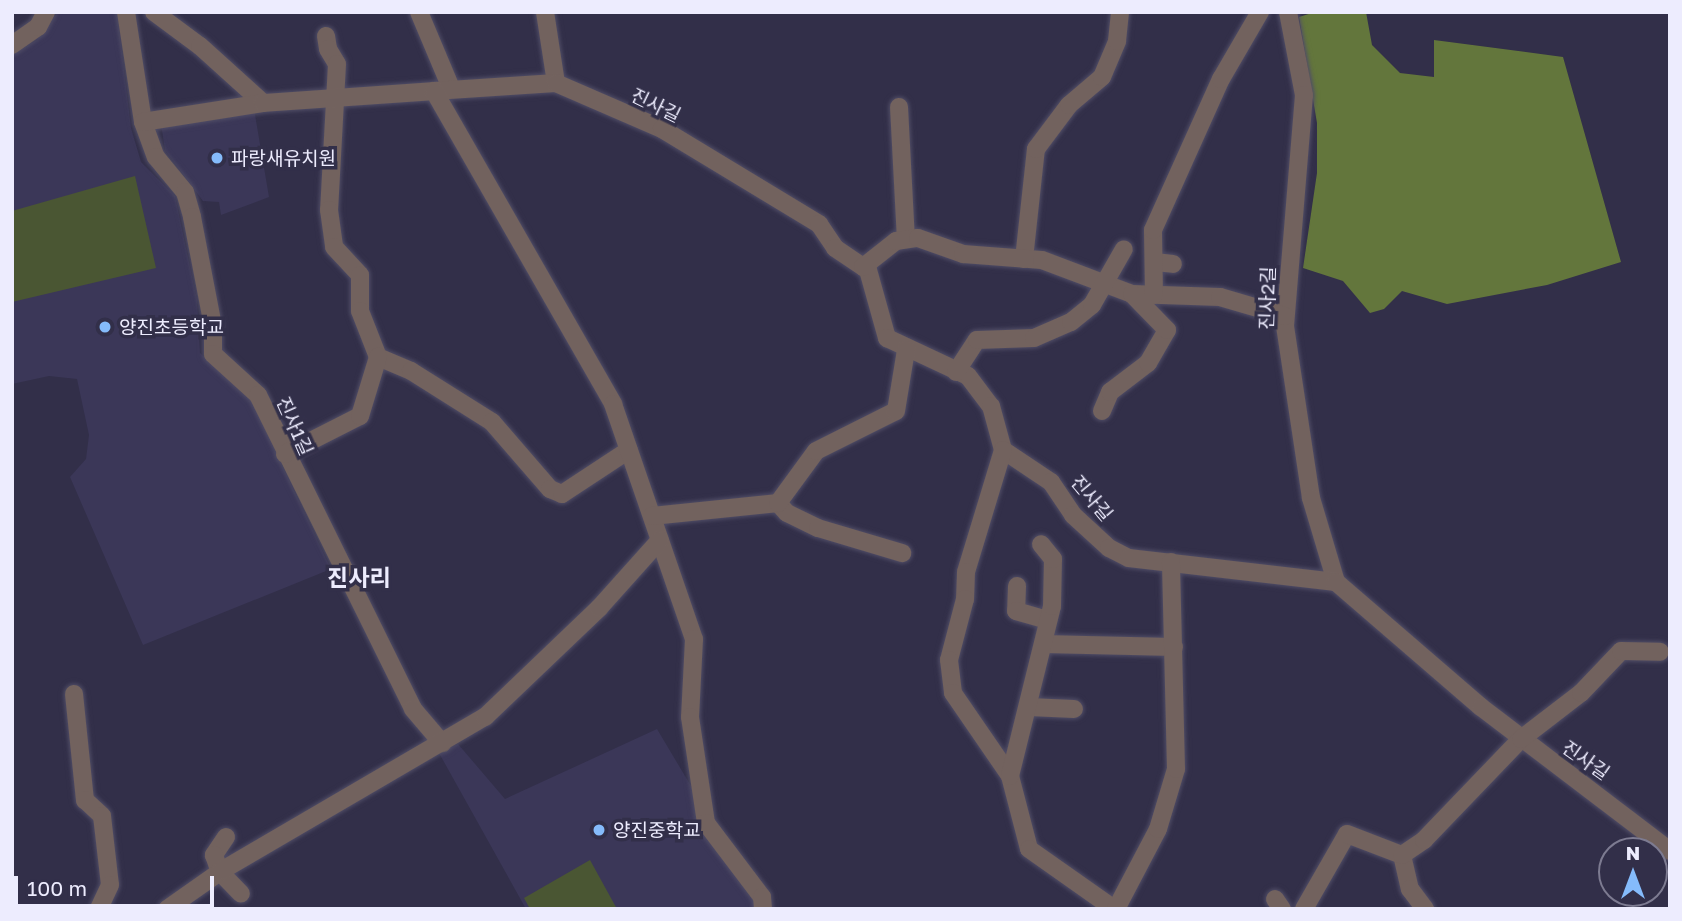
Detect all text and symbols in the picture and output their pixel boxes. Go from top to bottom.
street label: 진사길 [627,83,685,127]
place label: 파랑새유치원 [231,147,336,169]
marker: 파랑새유치원 [209,150,225,166]
street label: 진사2길 [1254,266,1280,330]
place label: 양진초등학교 [119,316,224,338]
marker: 양진초등학교 [97,319,113,335]
street label: 진사1길 [272,393,318,459]
street label: 진사길 [1066,471,1118,525]
district label: 진사리 [327,563,391,591]
street label: 진사길 [1558,736,1614,784]
place label: 양진중학교 [613,819,700,841]
marker: 양진중학교 [591,822,607,838]
north arrow [1598,837,1668,907]
text: N [1626,841,1640,864]
scale bar [18,862,217,906]
text: 100 m [27,875,87,901]

